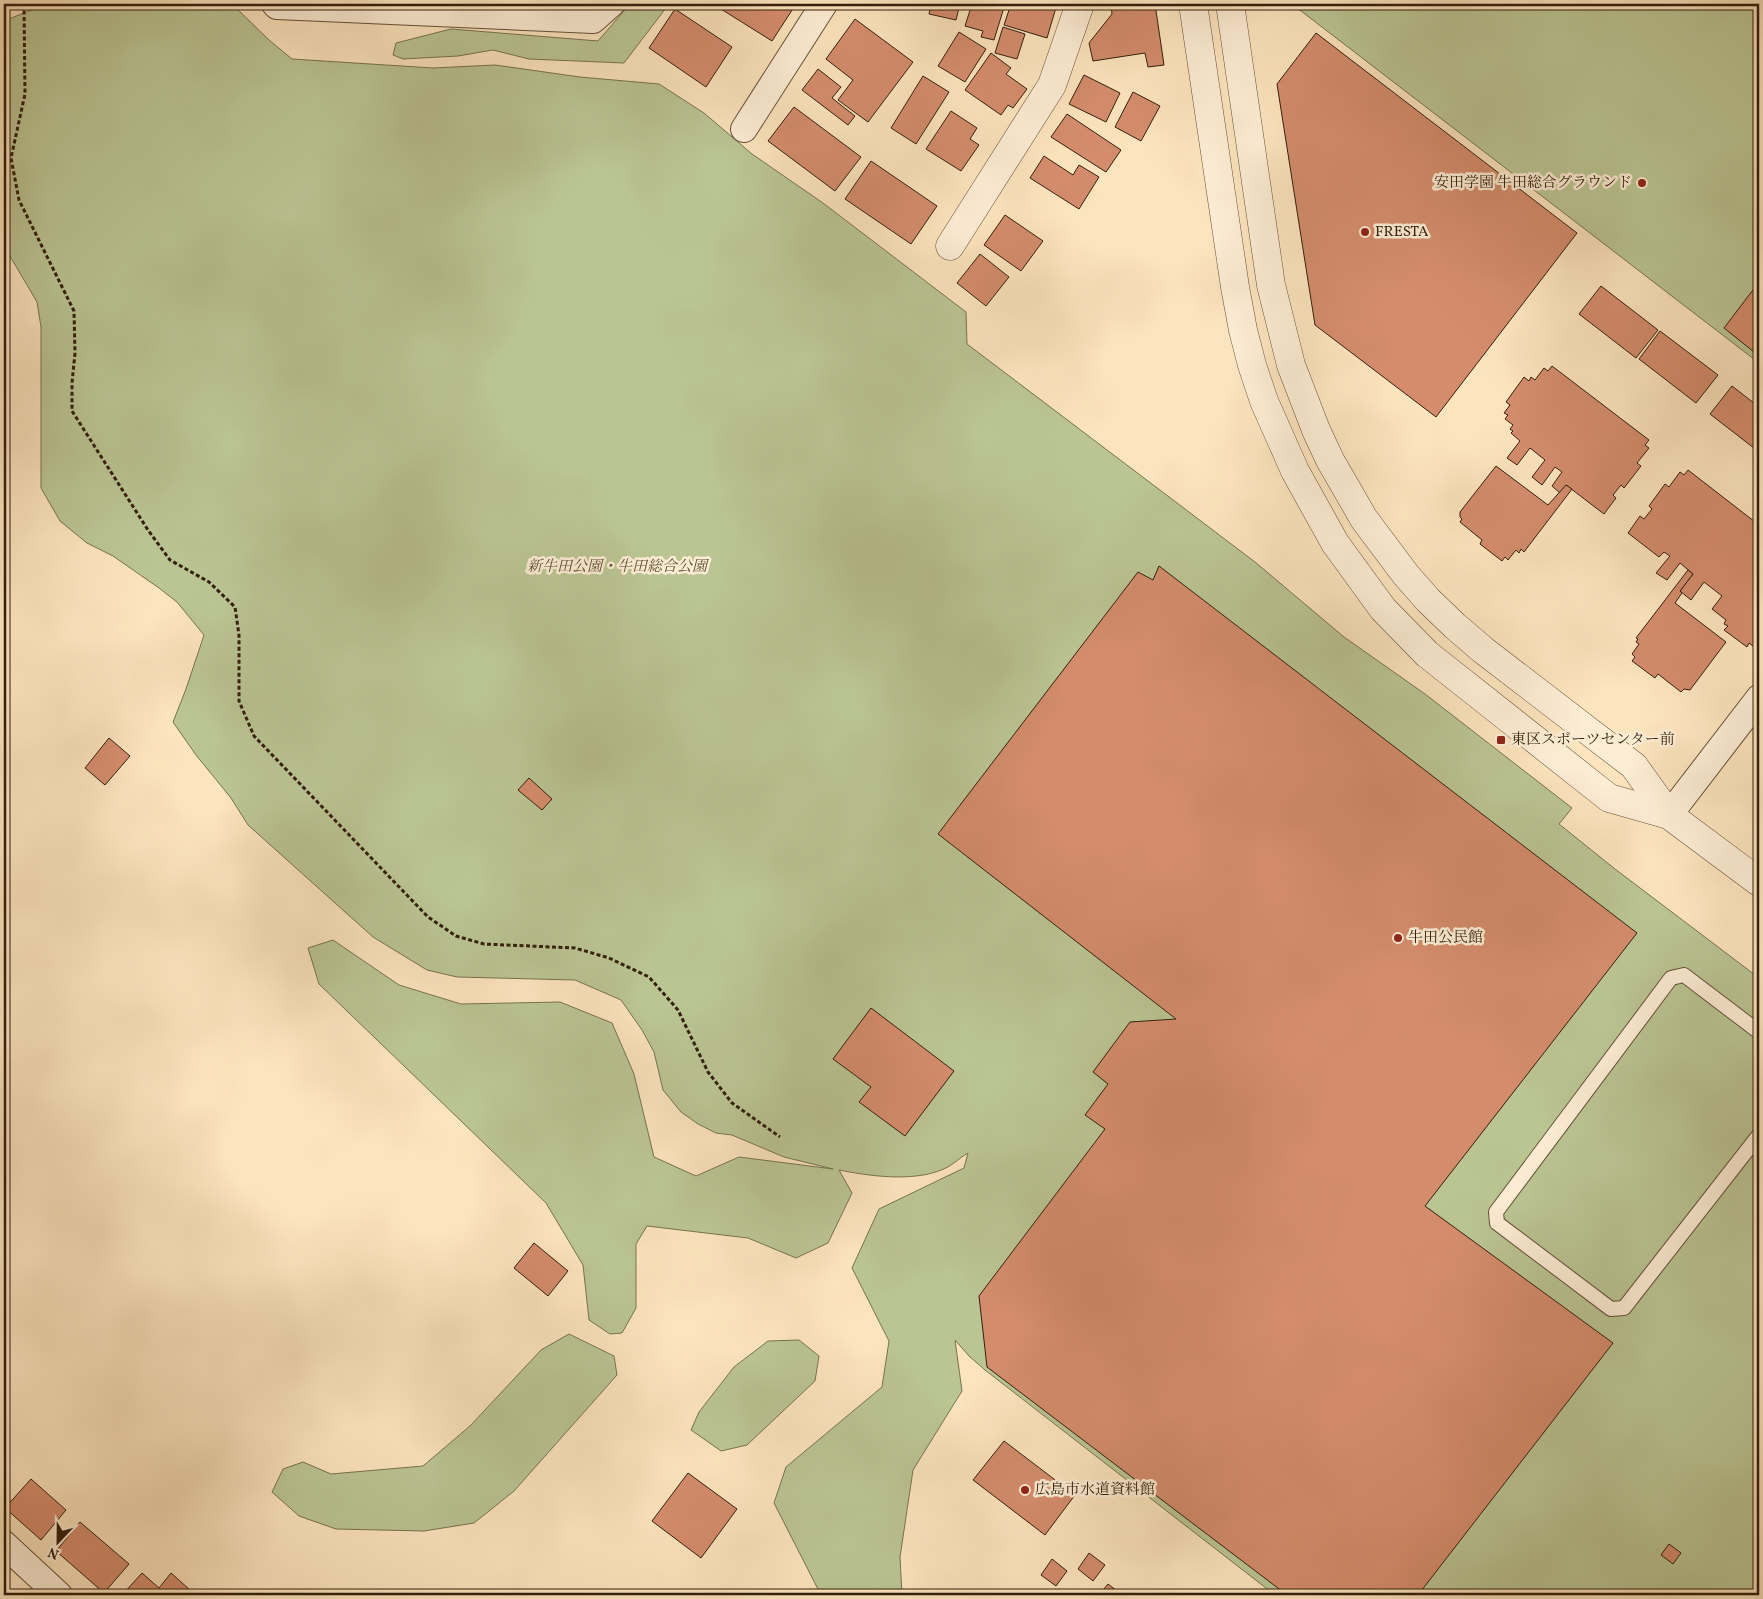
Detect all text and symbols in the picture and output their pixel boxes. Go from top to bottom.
place label: 安田学園 牛田総合グラウンド [1434,173,1632,194]
marker: 安田学園 牛田総合グラウンド [1636,177,1648,189]
place label: FRESTA [1375,222,1429,243]
marker: FRESTA [1359,226,1371,238]
park label: 新牛田公園・牛田総合公園 [527,557,710,578]
place label: 東区スポーツセンター前 [1511,730,1675,751]
marker: 東区スポーツセンター前 [1495,734,1507,746]
place label: 牛田公民館 [1408,928,1483,949]
marker: 牛田公民館 [1392,932,1404,944]
place label: 広島市水道資料館 [1035,1480,1155,1501]
marker: 広島市水道資料館 [1019,1484,1031,1496]
north arrow [32,1516,82,1566]
text: N [45,1542,62,1563]

